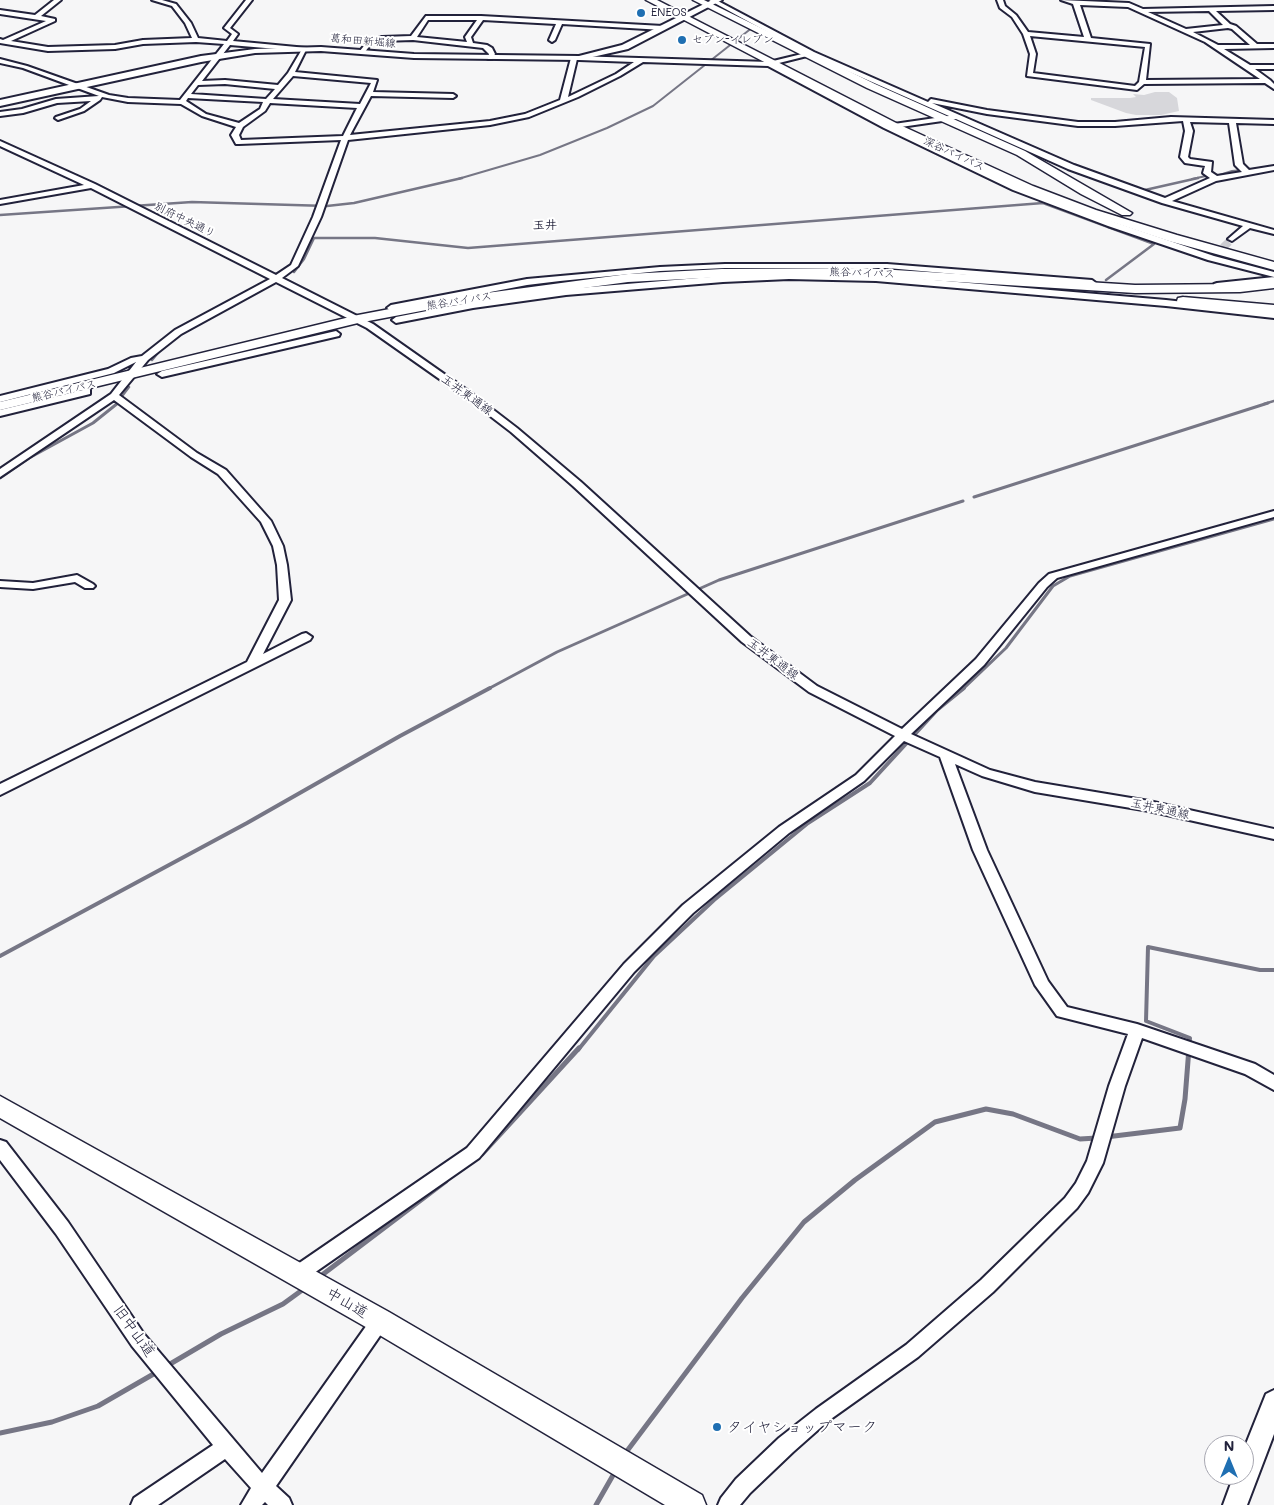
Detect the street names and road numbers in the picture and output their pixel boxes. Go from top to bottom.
street label: 葛和田新堀線 [330,32,396,50]
street label: 深谷バイパス [921,134,987,174]
street label: 別府中央通り [152,200,218,240]
street label: 熊谷バイパス [829,265,895,281]
street label: 熊谷バイパス [425,289,493,313]
street label: 玉井東通線 [438,372,496,418]
street label: 熊谷バイパス [30,377,98,405]
street label: 玉井東通線 [745,635,801,683]
street label: 玉井東通線 [1129,796,1191,822]
street label: 中山道 [323,1284,371,1322]
street label: 旧中山道 [109,1301,159,1361]

